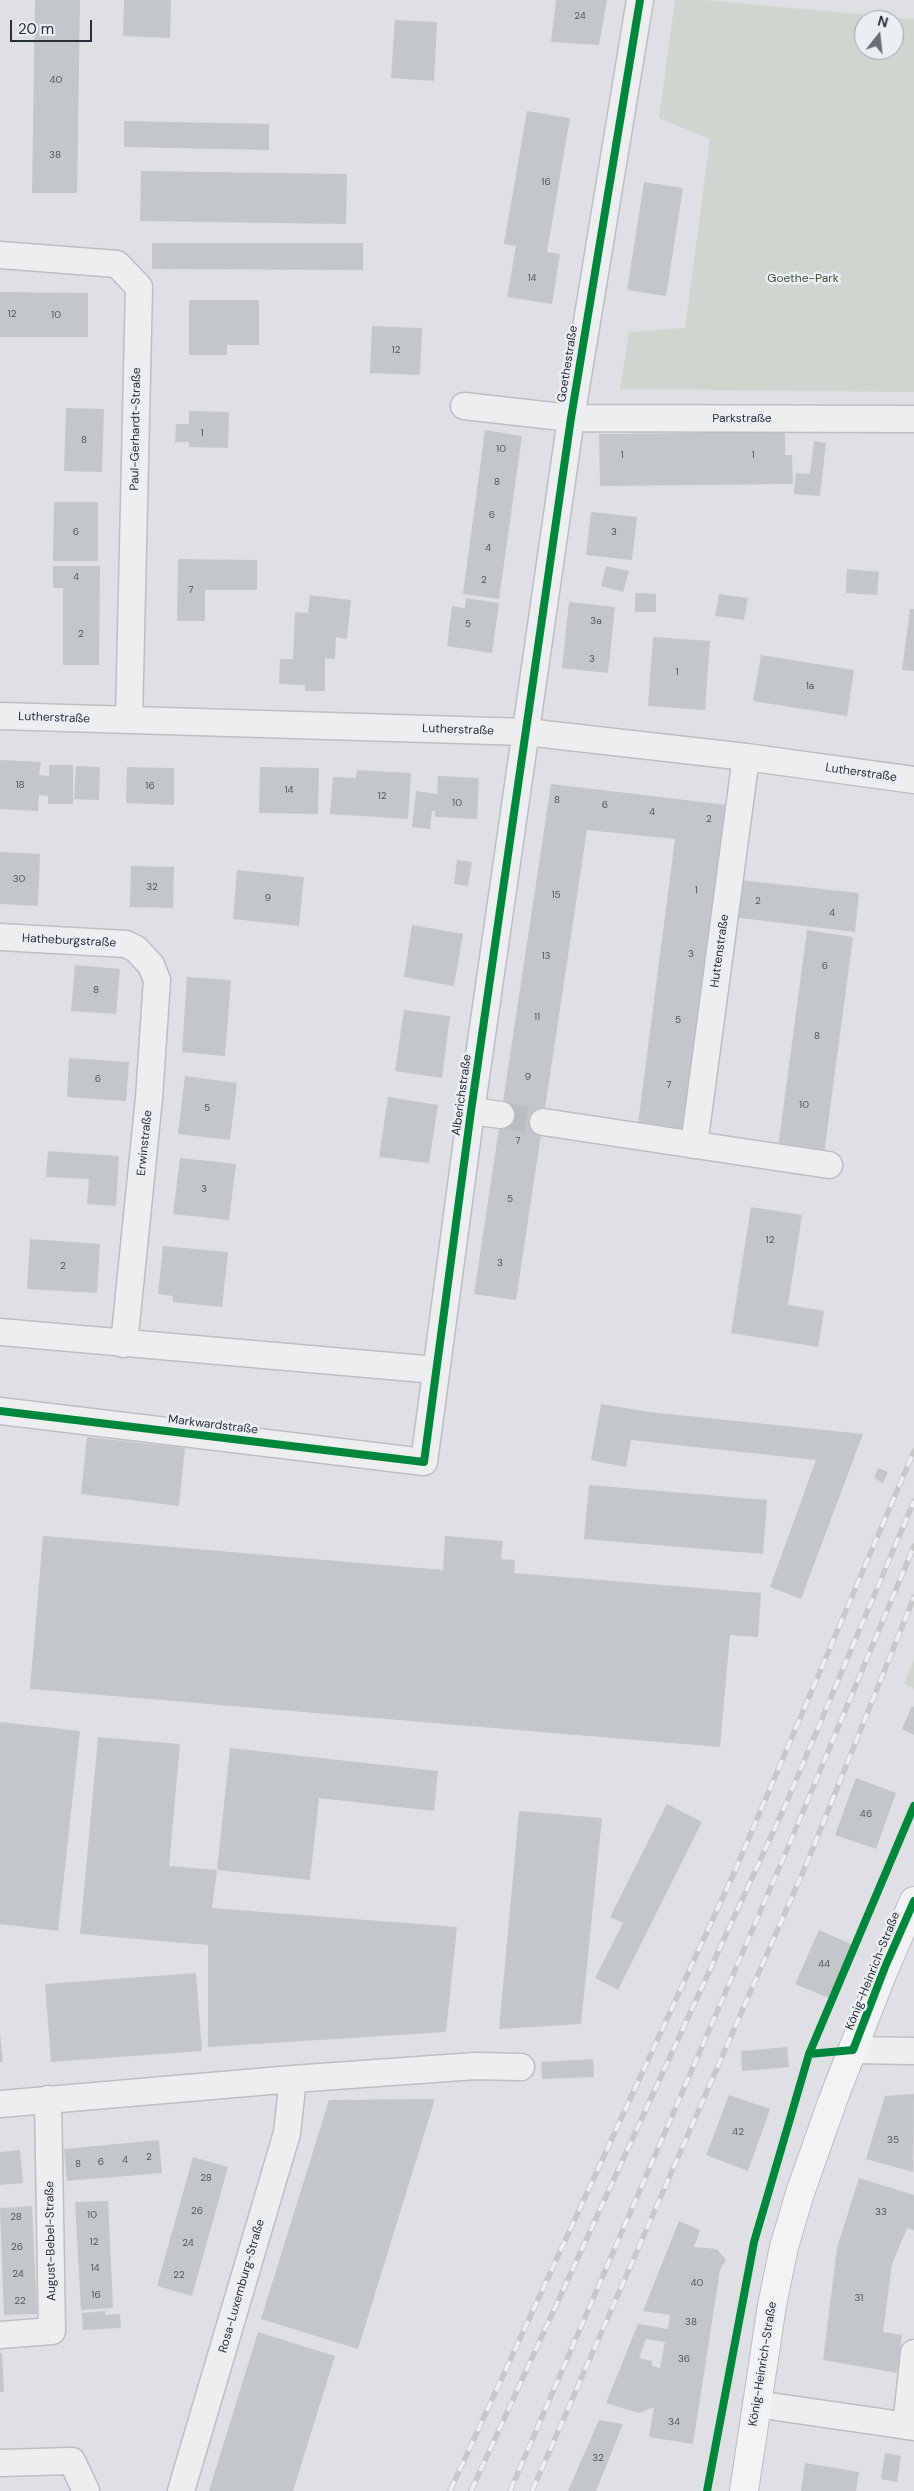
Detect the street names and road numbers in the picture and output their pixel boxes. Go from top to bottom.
street label: Goethestraße [555,325,581,403]
street label: Paul-Gerhardt-Straße [128,367,144,491]
street label: Parkstraße [712,412,772,426]
street label: Lutherstraße [18,710,90,726]
street label: Lutherstraße [422,722,494,738]
street label: Lutherstraße [824,761,898,785]
street label: Huttenstraße [708,913,732,989]
street label: Hatheburgstraße [22,931,116,951]
street label: Alberichstraße [449,1053,475,1137]
street label: Erwinstraße [134,1109,156,1177]
street label: Markwardstraße [167,1412,259,1438]
street label: König-Heinrich-Straße [843,1910,903,2032]
street label: August-Bebel-Straße [43,2181,59,2301]
street label: Rosa-Luxemburg-Straße [216,2217,268,2355]
street label: König-Heinrich-Straße [746,2301,780,2427]

